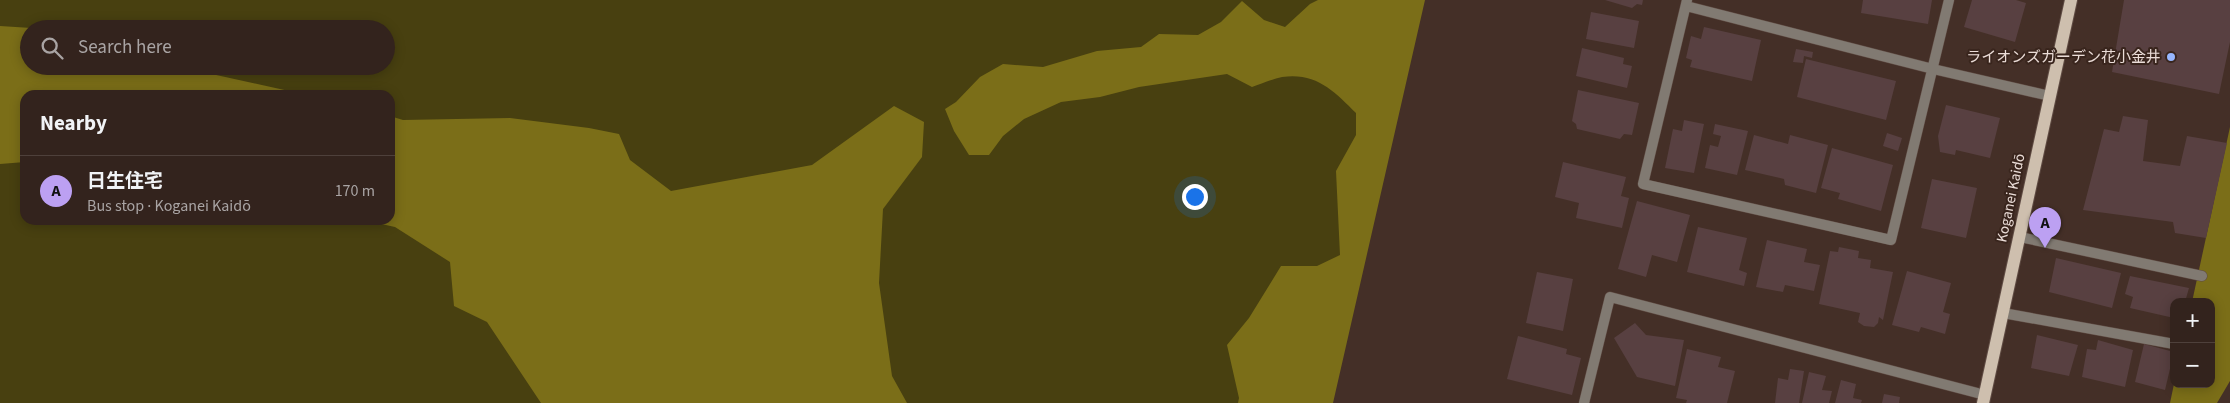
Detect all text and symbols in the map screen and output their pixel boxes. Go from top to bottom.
search box [20,20,395,75]
icon: search [38,34,66,62]
text: Search here [78,34,172,61]
place label: ライオンズガーデン花小金井 [1966,47,2161,68]
marker: ライオンズガーデン花小金井 [2165,51,2177,63]
text: Nearby [40,108,107,138]
street label: Koganei Kaidō [1991,152,2031,244]
text: 日生住宅 [87,168,163,195]
text: A [51,180,61,202]
text: 170 m [335,180,375,202]
your location [1182,184,1208,210]
text: Bus stop · Koganei Kaidō [87,195,251,217]
pin: A [2029,207,2061,248]
map controls [2170,298,2215,388]
button: + [2170,298,2215,343]
button: − [2170,343,2215,388]

